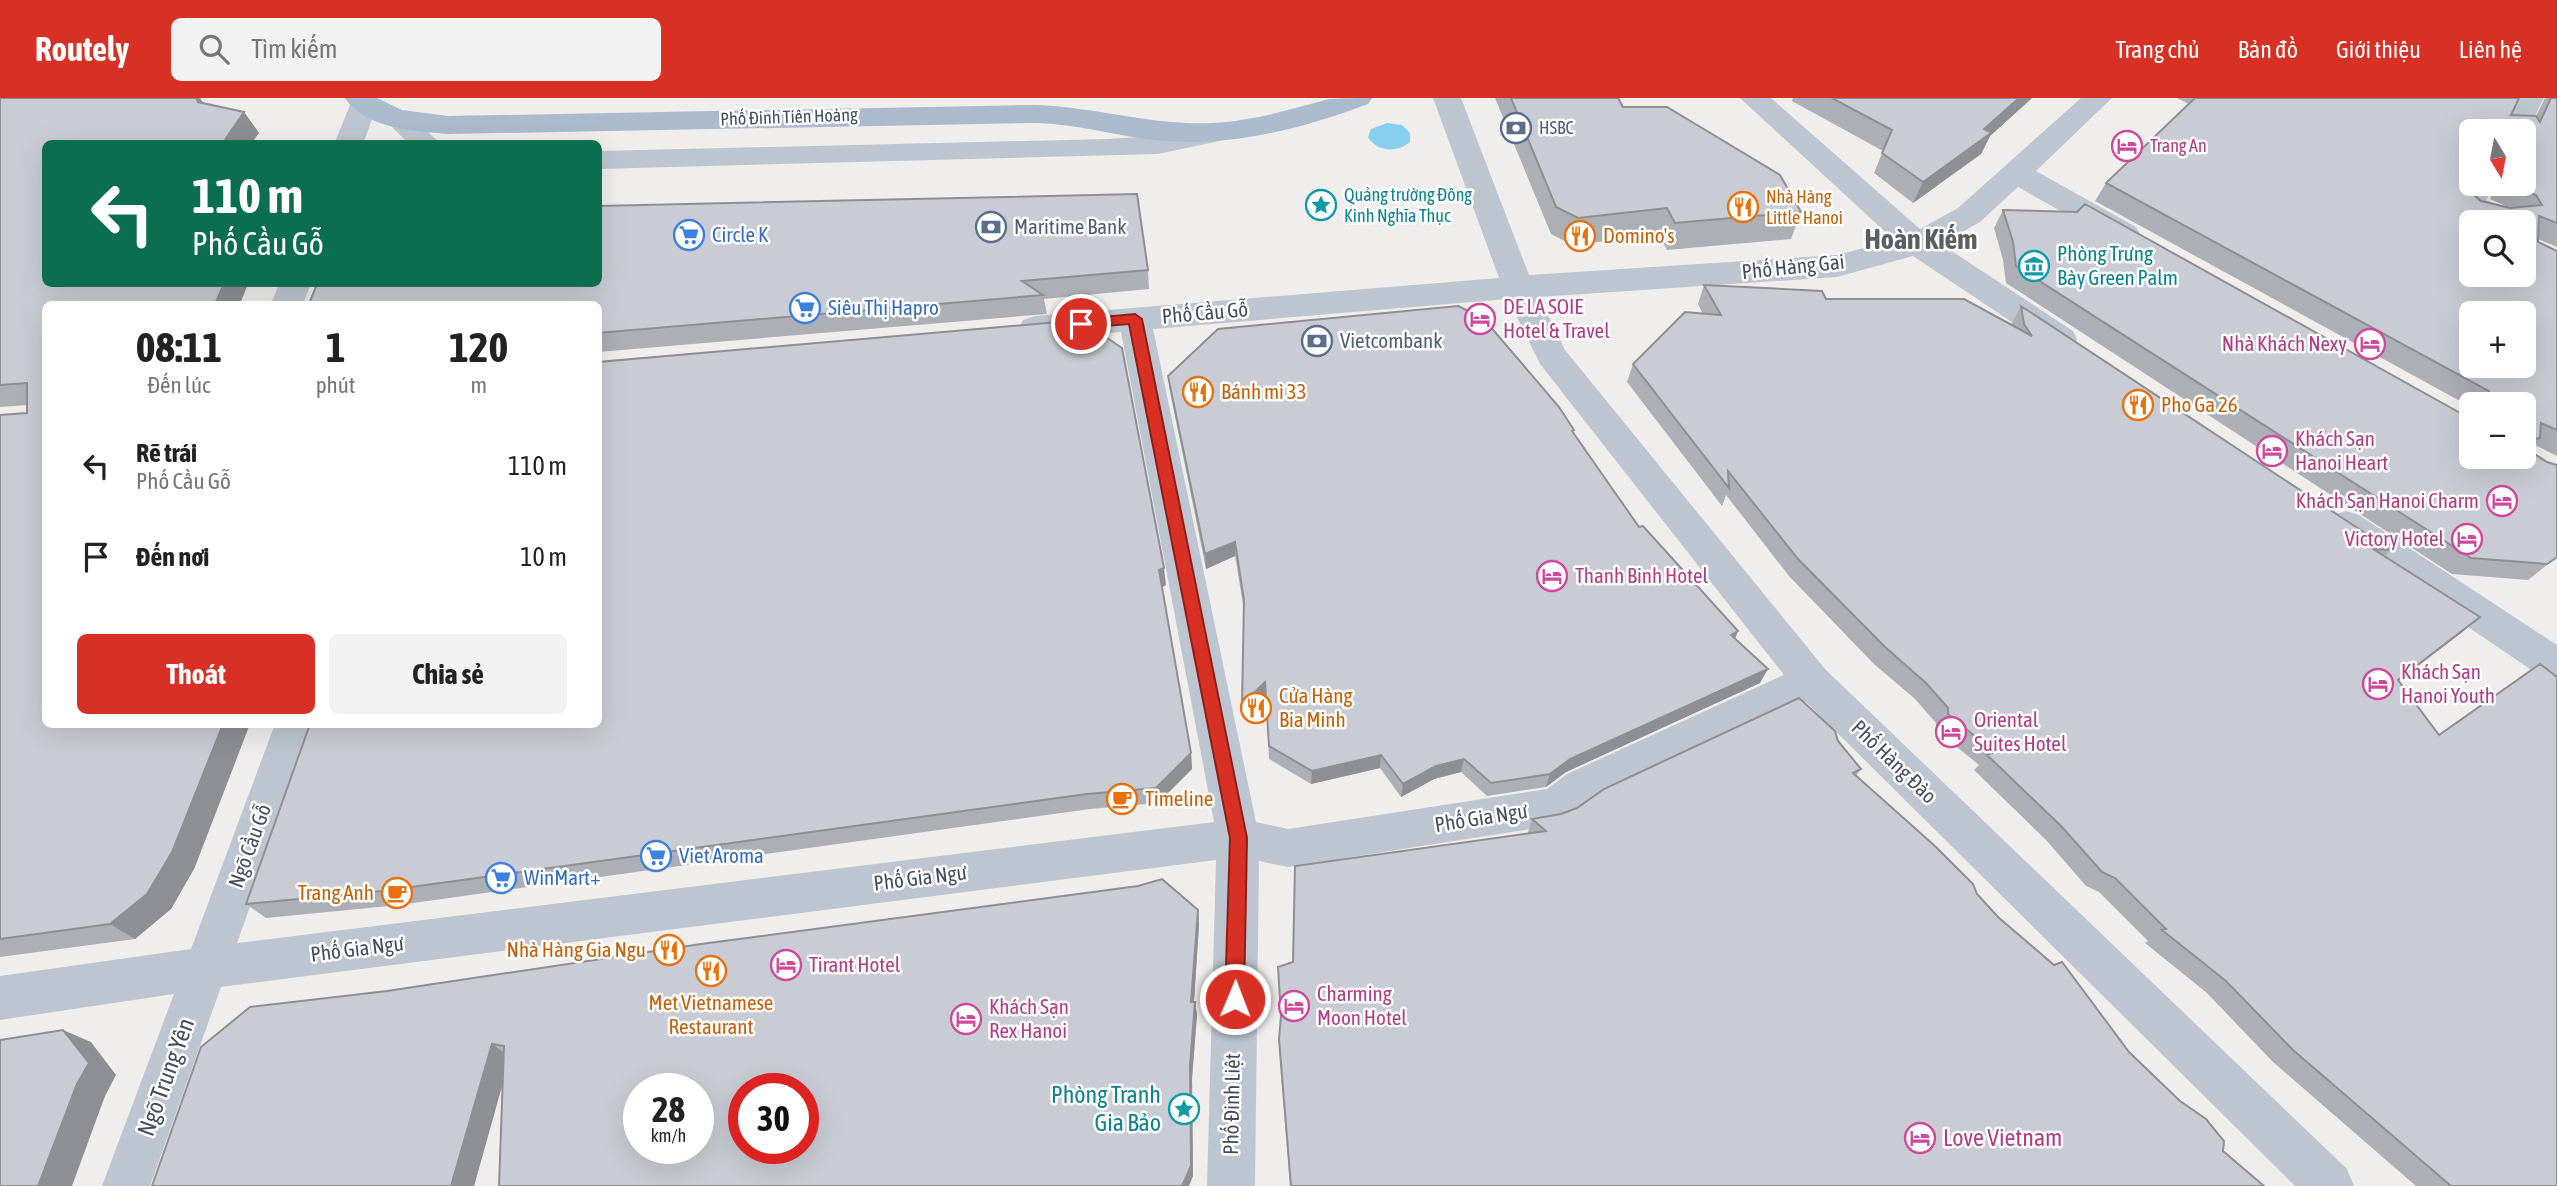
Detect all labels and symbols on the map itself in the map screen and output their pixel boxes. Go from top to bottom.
street label: Phố Đinh Tiên Hoàng [720,103,858,129]
bank icon: HSBC [1499,111,1533,145]
place label: HSBC [1539,117,1574,138]
north arrow [2459,119,2536,196]
hotel icon: Trang An [2110,129,2144,163]
place label: Trang An [2150,135,2207,156]
place label: Quảng trường Đông Kinh Nghĩa Thục [1344,184,1472,226]
place label: Nhà Hàng Little Hanoi [1766,186,1843,228]
place icon: Quảng trường Đông Kinh Nghĩa Thục [1304,188,1338,222]
restaurant icon: Nhà Hàng Little Hanoi [1726,190,1760,224]
bank icon: Maritime Bank [974,210,1008,244]
place label: Maritime Bank [1014,214,1126,238]
supermarket icon: Circle K [672,218,706,252]
restaurant icon: Domino's [1563,219,1597,253]
place label: Circle K [712,222,769,246]
place label: Domino's [1603,223,1675,247]
district label: Hoàn Kiếm [1865,223,1977,255]
place label: Phòng Trưng Bày Green Palm [2057,241,2178,289]
street label: Phố Hàng Gai [1740,249,1845,283]
museum icon: Phòng Trưng Bày Green Palm [2017,249,2051,283]
supermarket icon: Siêu Thị Hapro [788,291,822,325]
pin [1051,294,1111,354]
place label: DE LA SOIE Hotel & Travel [1503,294,1610,342]
place label: Siêu Thị Hapro [828,295,939,319]
street label: Phố Cầu Gỗ [1161,296,1249,328]
hotel icon: DE LA SOIE Hotel & Travel [1463,302,1497,336]
bank icon: Vietcombank [1300,324,1334,358]
hotel icon: Nhà Khách Nexy [2353,327,2387,361]
place label: Vietcombank [1340,328,1442,352]
place label: Nhà Khách Nexy [2222,331,2347,355]
restaurant icon: Bánh mì 33 [1181,375,1215,409]
place label: Bánh mì 33 [1221,379,1307,403]
restaurant icon: Pho Ga 26 [2121,388,2155,422]
place label: Pho Ga 26 [2161,392,2238,416]
place label: Khách Sạn Hanoi Heart [2295,426,2388,474]
hotel icon: Khách Sạn Hanoi Heart [2255,434,2289,468]
hotel icon: Khách Sạn Hanoi Charm [2485,484,2519,518]
place label: Khách Sạn Hanoi Charm [2296,488,2479,512]
hotel icon: Victory Hotel [2450,522,2484,556]
place label: Victory Hotel [2345,526,2444,550]
hotel icon: Thanh Binh Hotel [1535,559,1569,593]
place label: Thanh Binh Hotel [1575,563,1708,587]
place label: Khách Sạn Hanoi Youth [2401,659,2495,707]
hotel icon: Khách Sạn Hanoi Youth [2361,667,2395,701]
place label: Cửa Hàng Bia Minh [1279,683,1352,731]
restaurant icon: Cửa Hàng Bia Minh [1239,691,1273,725]
place label: Oriental Suites Hotel [1974,707,2067,755]
street label: Phố Hàng Đào [1847,715,1942,808]
hotel icon: Oriental Suites Hotel [1934,715,1968,749]
cafe icon: Timeline [1105,782,1139,816]
place label: Timeline [1145,786,1213,810]
street label: Phố Gia Ngư [1433,798,1530,836]
street label: Ngõ Cầu Gỗ [223,801,275,891]
supermarket icon: Viet Aroma [639,839,673,873]
place label: Viet Aroma [679,843,764,867]
street label: Phố Gia Ngư [872,859,969,895]
supermarket icon: WinMart+ [484,861,518,895]
place label: WinMart+ [524,865,601,889]
cafe icon: Trang Anh [380,876,414,910]
place label: Trang Anh [298,880,374,904]
street label: Phố Gia Ngư [309,930,406,966]
restaurant icon: Nhà Hàng Gia Ngu [652,933,686,967]
place label: Nhà Hàng Gia Ngu [507,937,646,961]
hotel icon: Tirant Hotel [769,948,803,982]
place label: Tirant Hotel [809,952,901,976]
restaurant icon: Met Vietnamese Restaurant [694,954,728,988]
position arrow [1198,962,1272,1036]
place label: Charming Moon Hotel [1317,981,1407,1029]
hotel icon: Charming Moon Hotel [1277,989,1311,1023]
place label: Met Vietnamese Restaurant [649,990,773,1038]
place label: Khách Sạn Rex Hanoi [989,994,1069,1042]
hotel icon: Khách Sạn Rex Hanoi [949,1002,983,1036]
street label: Ngõ Trung Yên [132,1014,199,1139]
street label: Phố Đinh Liệt [1218,1053,1244,1155]
speed limit sign: 30 [728,1073,819,1164]
place label: Phòng Tranh Gia Bảo [1051,1081,1161,1136]
place icon: Phòng Tranh Gia Bảo [1167,1092,1201,1126]
hotel icon: Love Vietnam [1903,1121,1937,1155]
place label: Love Vietnam [1943,1124,2062,1151]

